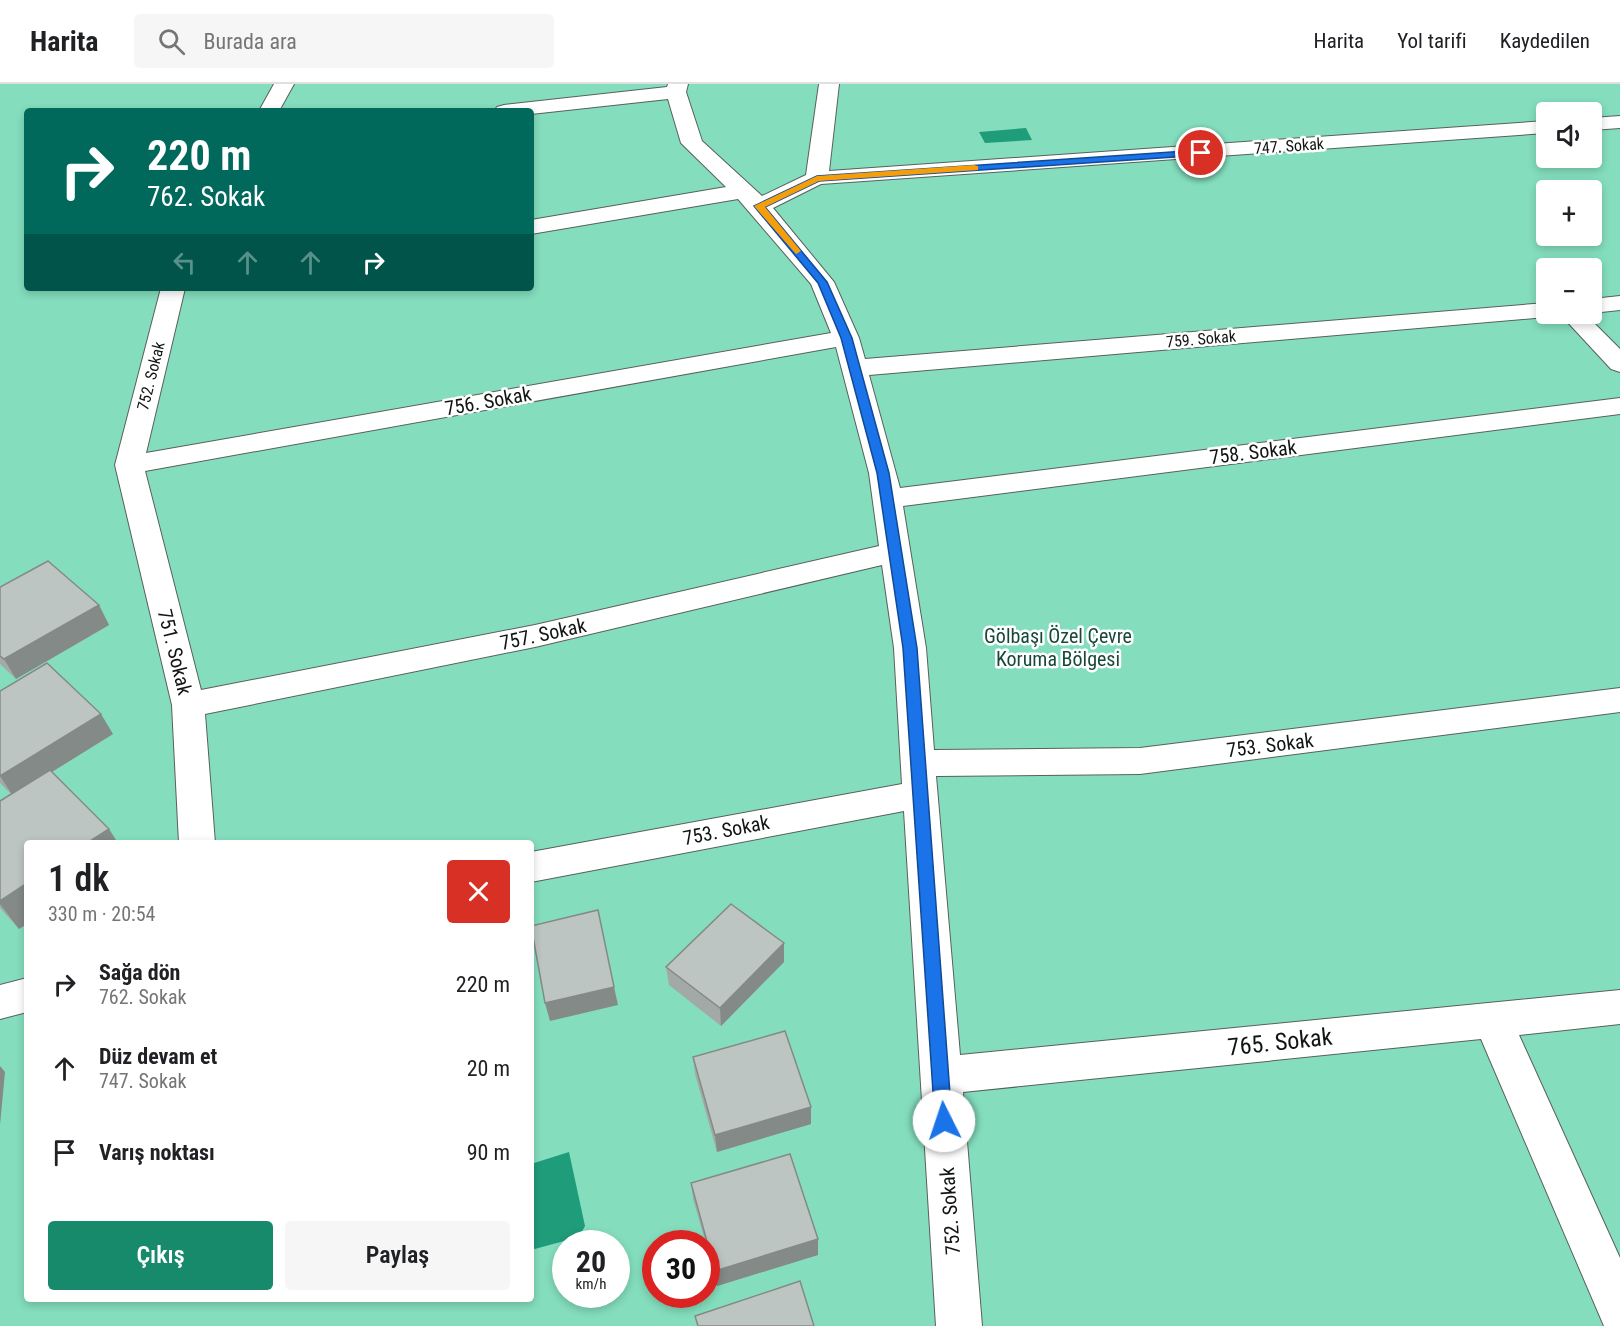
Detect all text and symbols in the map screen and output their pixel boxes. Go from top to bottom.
search box [134,14,554,68]
text: Harita [30,25,98,58]
icon: search [155,25,188,58]
text: Burada ara [203,29,297,54]
text: Harita [1314,29,1364,53]
text: Yol tarifi [1397,29,1467,53]
text: Kaydedilen [1500,29,1590,53]
map controls [1536,102,1602,324]
button: sound [1536,102,1602,168]
pin [1175,127,1226,178]
text: 220 m [147,131,252,180]
icon: right [48,132,126,210]
street label: 747. Sokak [1253,134,1325,158]
icon: arrive [1184,136,1217,169]
button: + [1536,180,1602,246]
text: 762. Sokak [147,181,265,213]
icon: left [168,246,201,279]
icon: ahead [231,246,264,279]
icon: ahead [294,246,327,279]
icon: right [357,246,390,279]
button: − [1536,258,1602,324]
street label: 759. Sokak [1165,326,1237,352]
street label: 752. Sokak [133,339,169,412]
street label: 756. Sokak [443,382,533,420]
street label: 758. Sokak [1208,435,1298,469]
street label: 751. Sokak [153,607,197,697]
street label: 757. Sokak [498,613,588,655]
park label: Gölbaşı Özel Çevre Koruma Bölgesi [984,624,1132,671]
street label: 753. Sokak [1225,728,1315,762]
street label: 753. Sokak [681,810,771,850]
text: 1 dk [48,858,109,900]
button: close [447,860,510,923]
text: 330 m · 20:54 [48,902,155,926]
text: Sağa dön [99,960,180,985]
icon: right [48,968,81,1001]
text: 220 m [456,972,510,997]
text: 762. Sokak [99,985,187,1009]
street label: 765. Sokak [1226,1023,1334,1061]
text: Düz devam et [99,1044,217,1069]
icon: ahead [48,1052,81,1085]
text: 20 m [467,1056,510,1081]
text: 747. Sokak [99,1069,187,1093]
position arrow [912,1089,976,1153]
icon: arrive [48,1136,81,1169]
text: Varış noktası [99,1140,215,1165]
text: 90 m [467,1140,510,1165]
street label: 752. Sokak [935,1167,965,1255]
button: Çıkış [48,1221,273,1290]
button: Paylaş [285,1221,510,1290]
speed limit sign: 30 [642,1230,720,1308]
text: 20 [576,1244,606,1279]
text: km/h [576,1275,606,1293]

